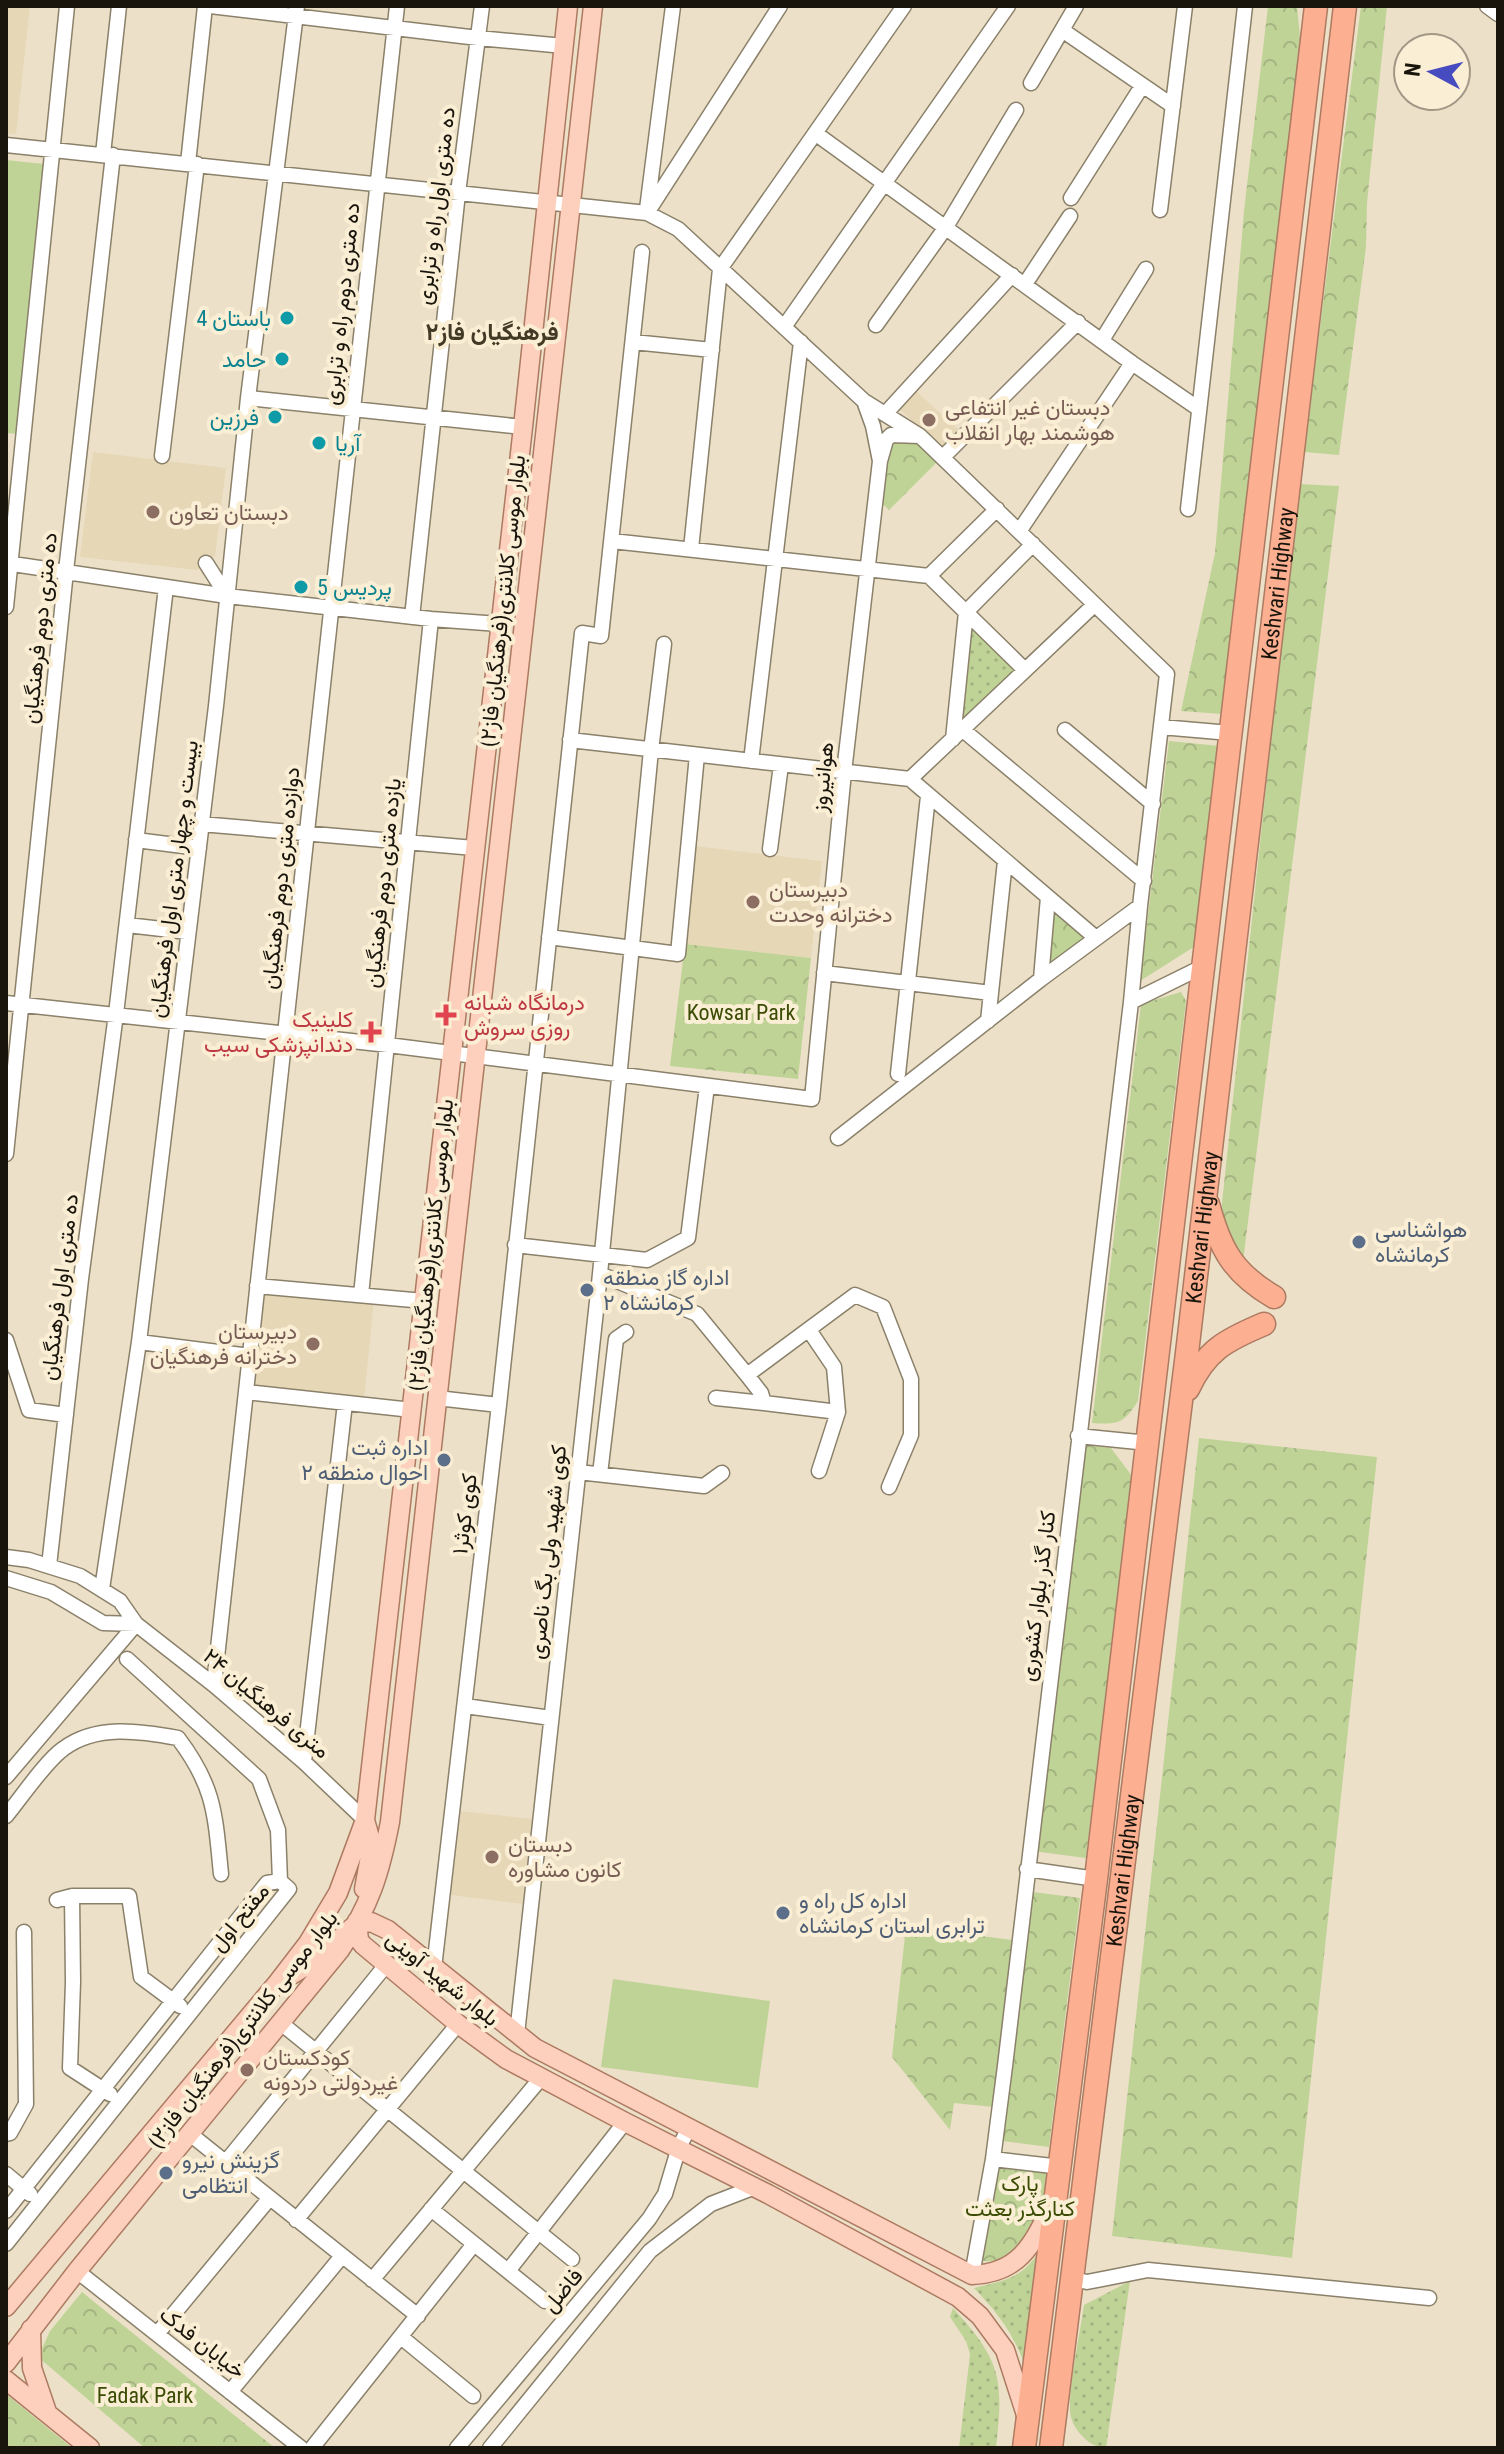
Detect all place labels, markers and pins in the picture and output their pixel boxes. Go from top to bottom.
place label: باستان 4 [196,306,271,331]
marker: باستان 4 [278,309,296,327]
place label: حامد [222,347,266,372]
marker: حامد [273,350,291,368]
place label: دبستان غیر انتفاعی هوشمند بهار انقلاب [945,395,1115,446]
place label: فرزین [210,405,259,431]
marker: فرزین [266,408,284,426]
marker: دبستان غیر انتفاعی هوشمند بهار انقلاب [920,411,938,429]
place label: آریا [335,431,362,457]
marker: آریا [310,434,328,452]
place label: دبستان تعاون [169,500,288,526]
marker: دبستان تعاون [144,503,162,521]
place label: پردیس 5 [317,575,392,602]
marker: پردیس 5 [292,578,310,596]
place label: دبیرستان دخترانه وحدت [769,877,892,928]
marker: دبیرستان دخترانه وحدت [744,893,762,911]
place label: درمانگاه شبانه روزی سروش [464,990,585,1041]
marker: درمانگاه شبانه روزی سروش [435,1004,457,1026]
place label: کلینیک دندانپزشکی سیب [204,1007,353,1059]
marker: کلینیک دندانپزشکی سیب [360,1021,382,1043]
place label: هواشناسی کرمانشاه [1375,1217,1467,1268]
marker: هواشناسی کرمانشاه [1350,1233,1368,1251]
place label: اداره گاز منطقه ۲ کرمانشاه [603,1265,729,1316]
marker: اداره گاز منطقه ۲ کرمانشاه [578,1281,596,1299]
place label: دبیرستان دخترانه فرهنگیان [150,1319,297,1370]
marker: دبیرستان دخترانه فرهنگیان [304,1335,322,1353]
place label: اداره ثبت احوال منطقه ۲ [301,1435,428,1486]
marker: اداره ثبت احوال منطقه ۲ [435,1451,453,1469]
place label: دبستان کانون مشاوره [508,1832,622,1883]
marker: دبستان کانون مشاوره [483,1848,501,1866]
place label: اداره کل راه و ترابری استان کرمانشاه [799,1888,985,1939]
marker: اداره کل راه و ترابری استان کرمانشاه [774,1904,792,1922]
place label: کودکستان غیردولتی دردونه [263,2045,398,2096]
marker: کودکستان غیردولتی دردونه [238,2061,256,2079]
place label: گزینش نیرو انتظامی [182,2148,280,2199]
marker: گزینش نیرو انتظامی [157,2164,175,2182]

